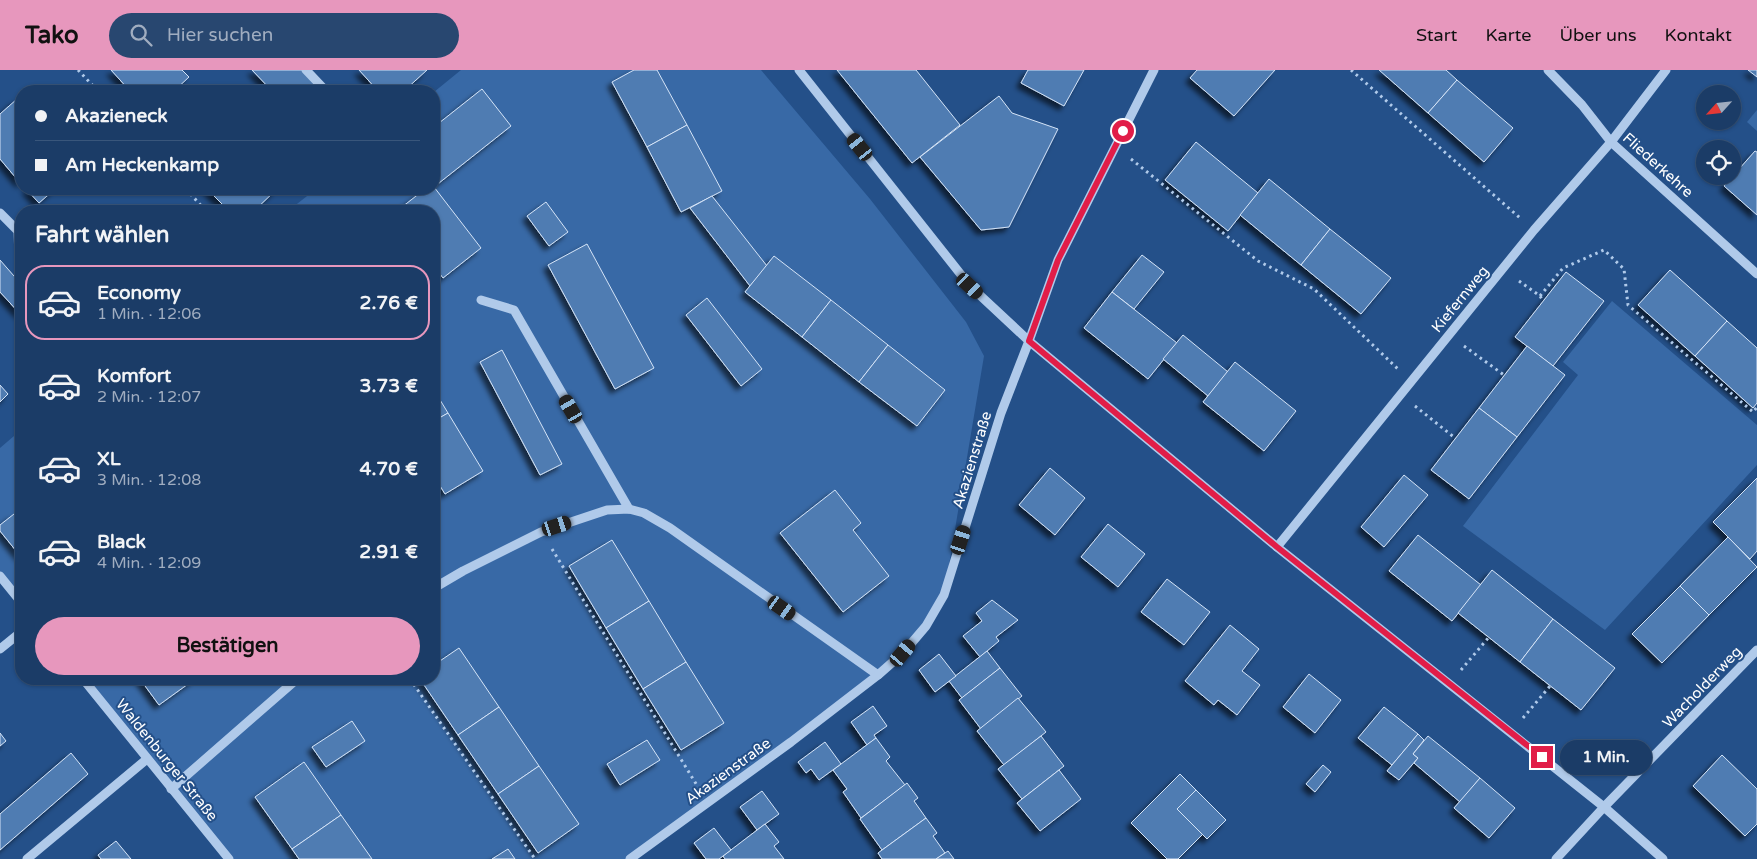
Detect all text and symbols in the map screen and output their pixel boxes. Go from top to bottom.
search box [109,13,459,58]
text: Tako [25,21,79,50]
icon: search [127,21,155,49]
text: Hier suchen [167,24,273,46]
text: Start [1416,24,1457,46]
text: Karte [1485,24,1531,46]
text: Über uns [1559,24,1637,46]
text: Kontakt [1665,24,1732,46]
north arrow [1696,85,1741,130]
map controls [1696,85,1741,185]
text: Akazieneck [65,105,168,127]
route start [1112,120,1134,142]
street label: Fliederkehre [1619,129,1697,201]
car [844,131,875,163]
button: locate [1696,140,1741,185]
text: Am Heckenkamp [65,154,219,176]
text: Fahrt wählen [35,222,169,248]
street label: Kiefernweg [1428,262,1492,336]
car [953,270,986,302]
icon: car [37,280,82,325]
text: Economy [97,282,181,304]
text: 2.76 € [360,292,418,314]
text: 1 Min. · 12:06 [97,304,201,324]
icon: car [37,363,82,408]
text: Komfort [97,365,171,387]
text: 3.73 € [360,375,418,397]
text: 2 Min. · 12:07 [97,387,201,407]
car [557,392,584,426]
street label: Akazienstraße [949,409,995,511]
icon: car [37,446,82,491]
text: XL [97,448,121,470]
text: 4.70 € [360,458,418,480]
text: 3 Min. · 12:08 [97,470,201,490]
car [540,514,573,538]
car [949,523,972,557]
icon: car [37,529,82,574]
text: Black [97,531,146,553]
text: 2.91 € [359,541,418,563]
text: 4 Min. · 12:09 [97,553,201,573]
car [765,593,798,623]
button: Bestätigen [35,617,420,675]
car [887,637,918,669]
street label: Wacholderweg [1659,642,1745,732]
street label: Waldenburger Straße [112,695,222,825]
street label: Akazienstraße [682,734,774,808]
callout: 1 Min. [1560,740,1652,774]
route end [1531,746,1553,768]
text: 1 Min. [1582,747,1630,767]

